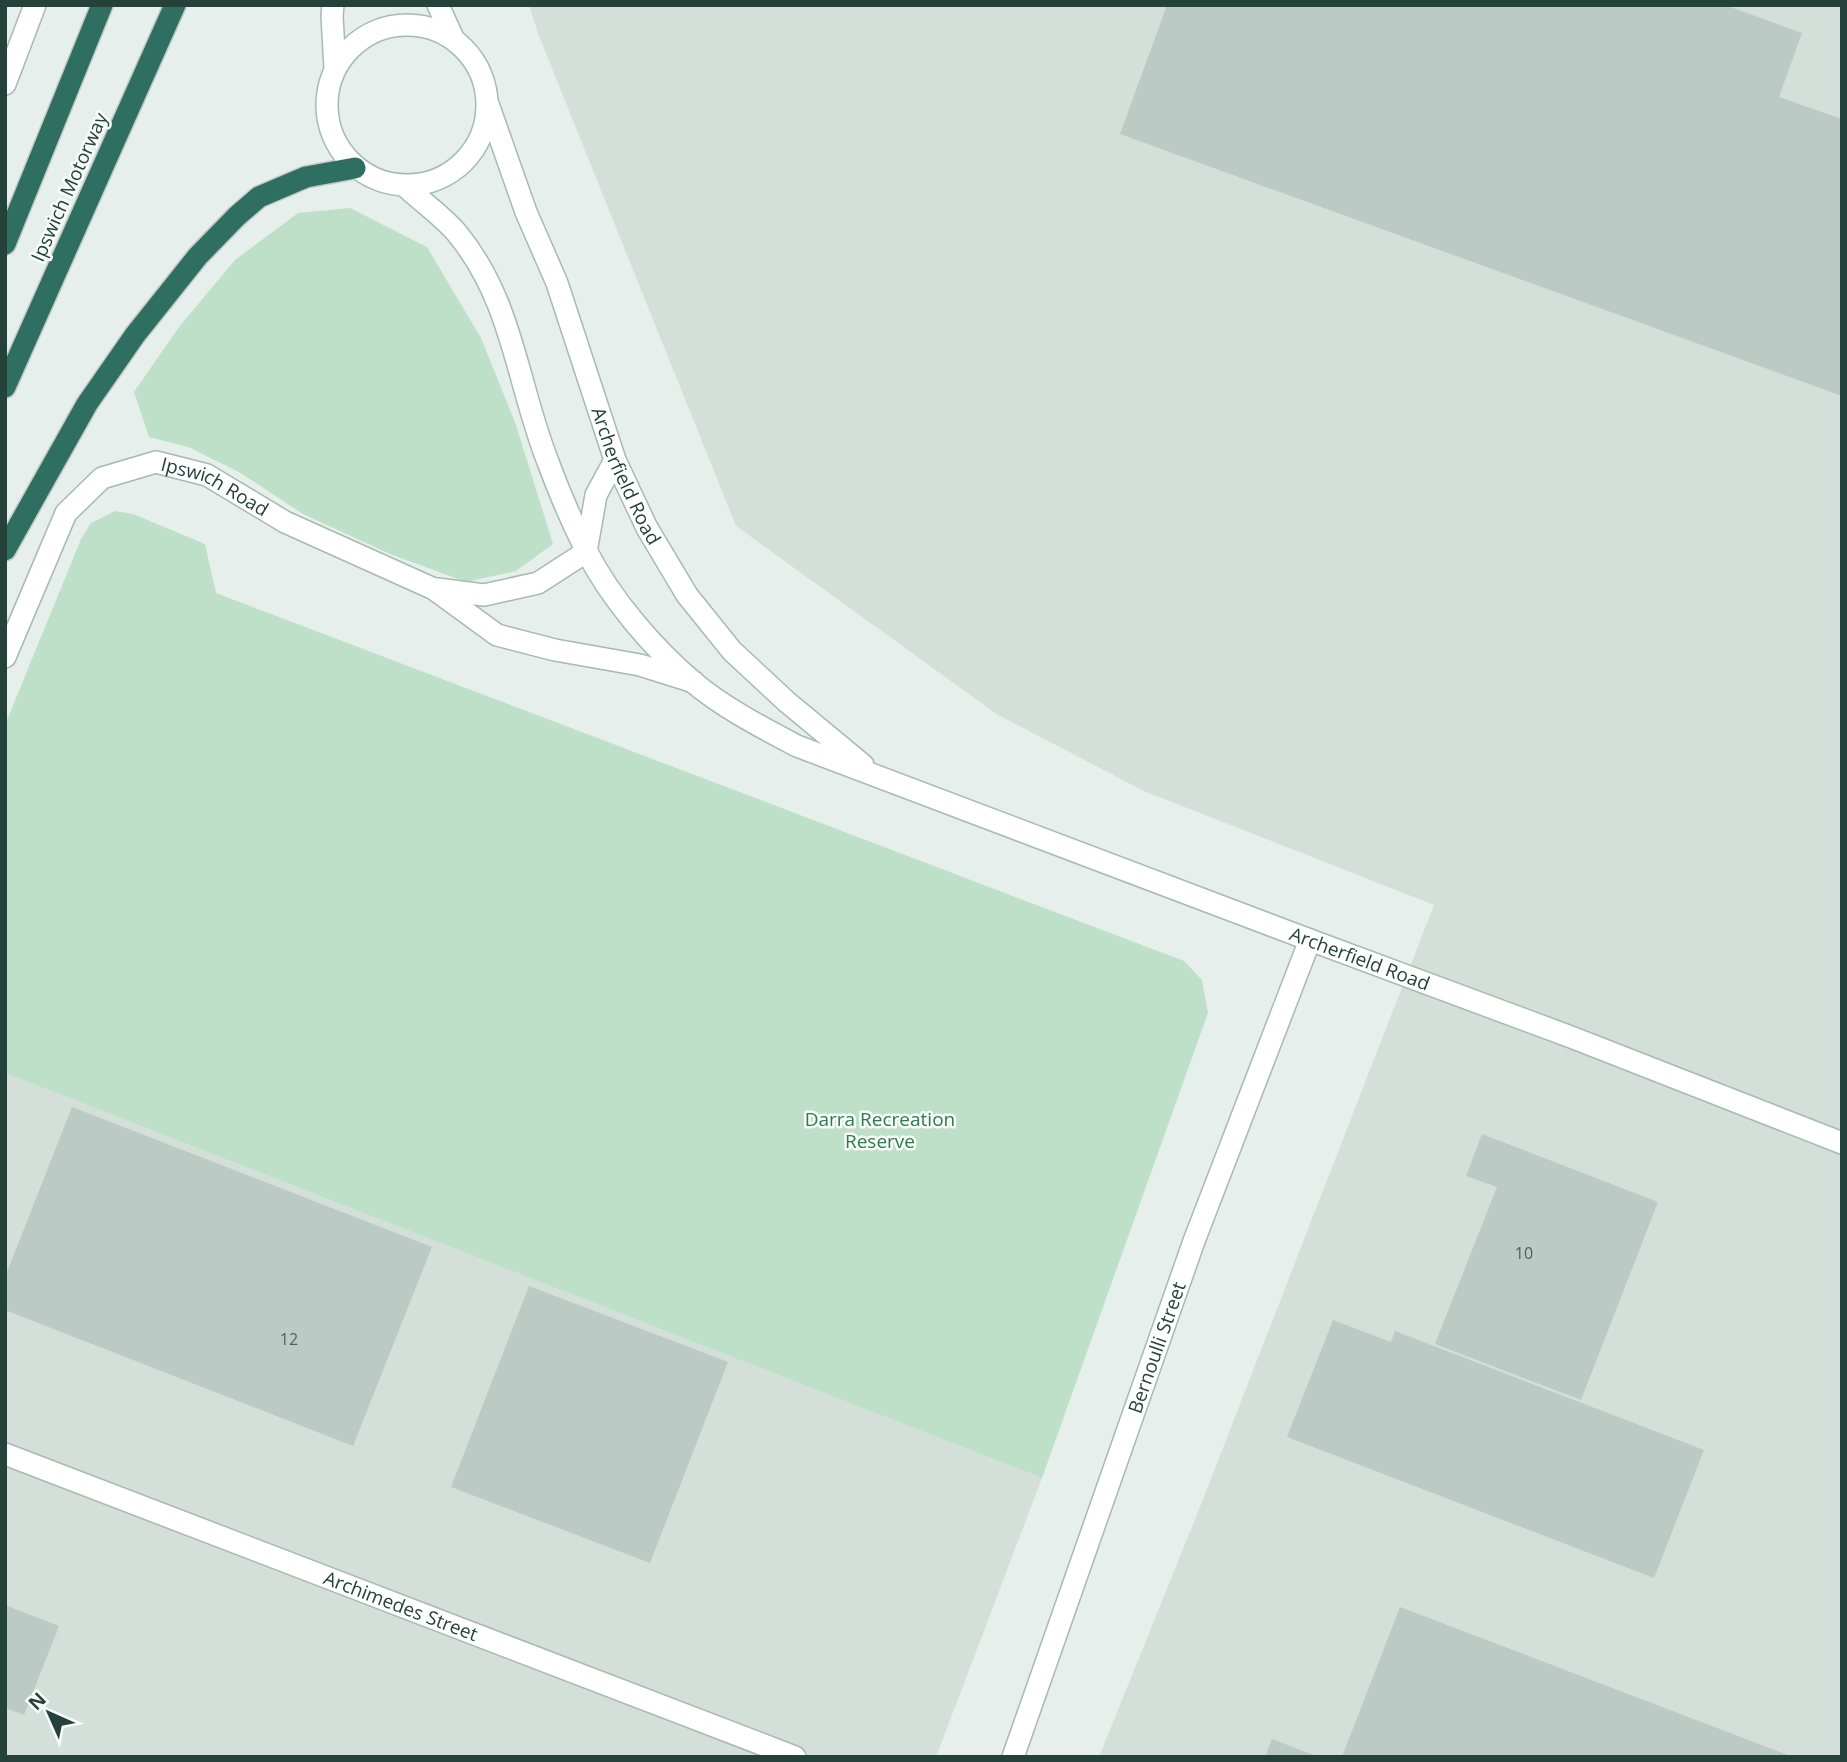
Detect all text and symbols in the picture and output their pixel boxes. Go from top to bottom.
street label: Ipswich Motorway [24,108,114,266]
street label: Archerfield Road [586,404,667,550]
street label: Ipswich Road [158,451,273,522]
street label: Archerfield Road [1286,921,1434,996]
park label: Darra Recreation Reserve [805,1106,955,1154]
house number: 10 [1515,1242,1533,1264]
street label: Bernoulli Street [1122,1278,1192,1417]
house number: 12 [280,1328,298,1350]
street label: Archimedes Street [320,1565,482,1647]
north arrow [14,1678,84,1748]
text: N [22,1686,52,1716]

